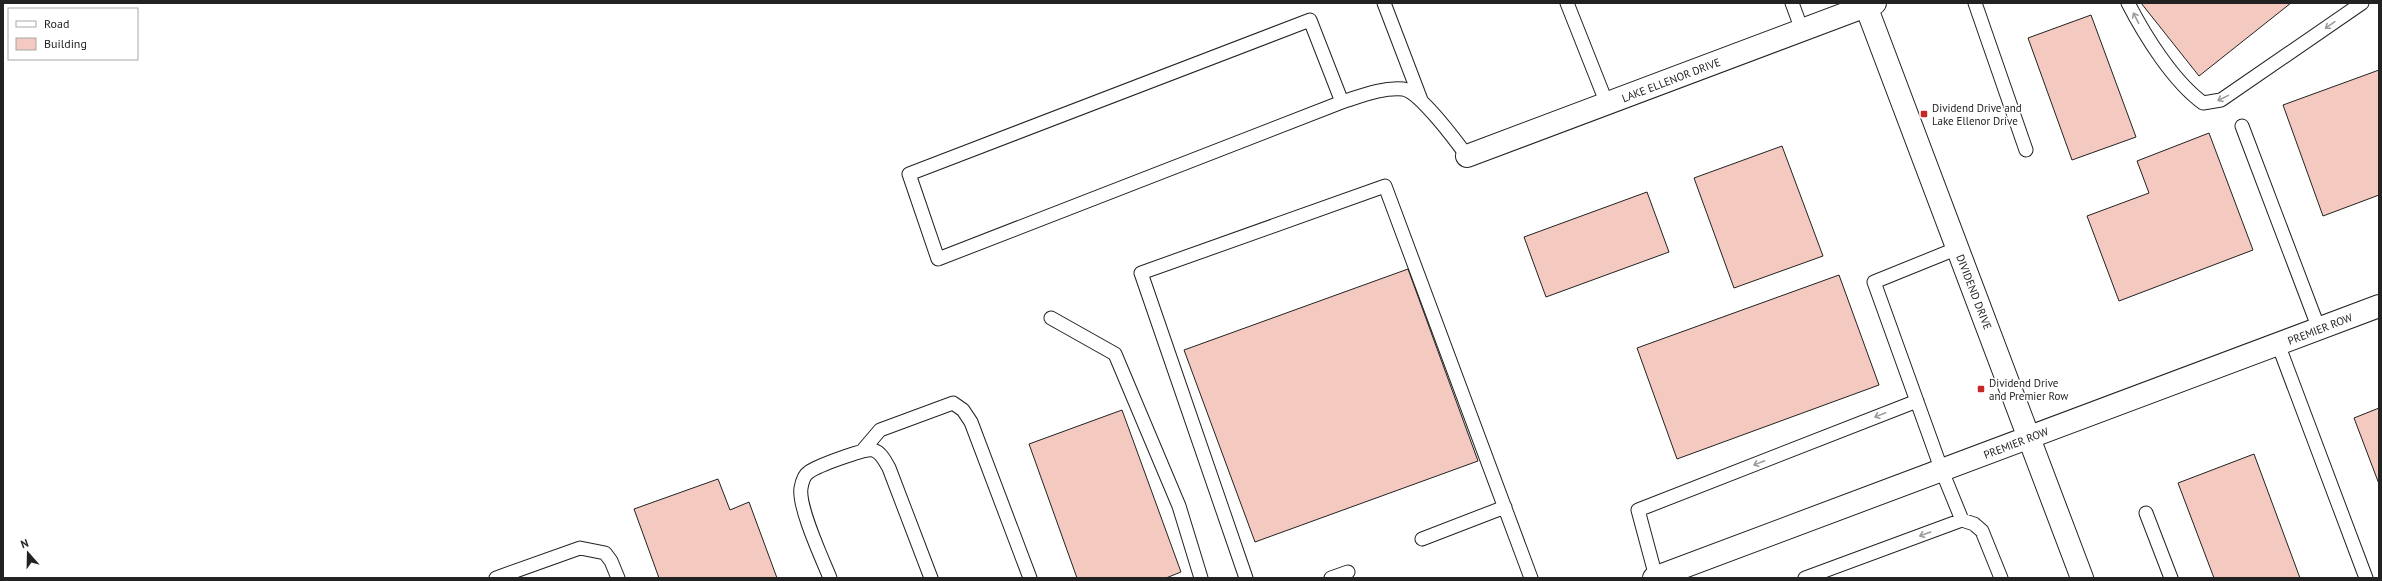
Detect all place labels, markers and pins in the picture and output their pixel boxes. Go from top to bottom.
place label: Dividend Drive and Lake Ellenor Drive [1932,101,2022,128]
marker: Dividend Drive and Lake Ellenor Drive [1919,109,1929,119]
place label: Dividend Drive and Premier Row [1989,376,2068,403]
marker: Dividend Drive and Premier Row [1976,384,1986,394]

